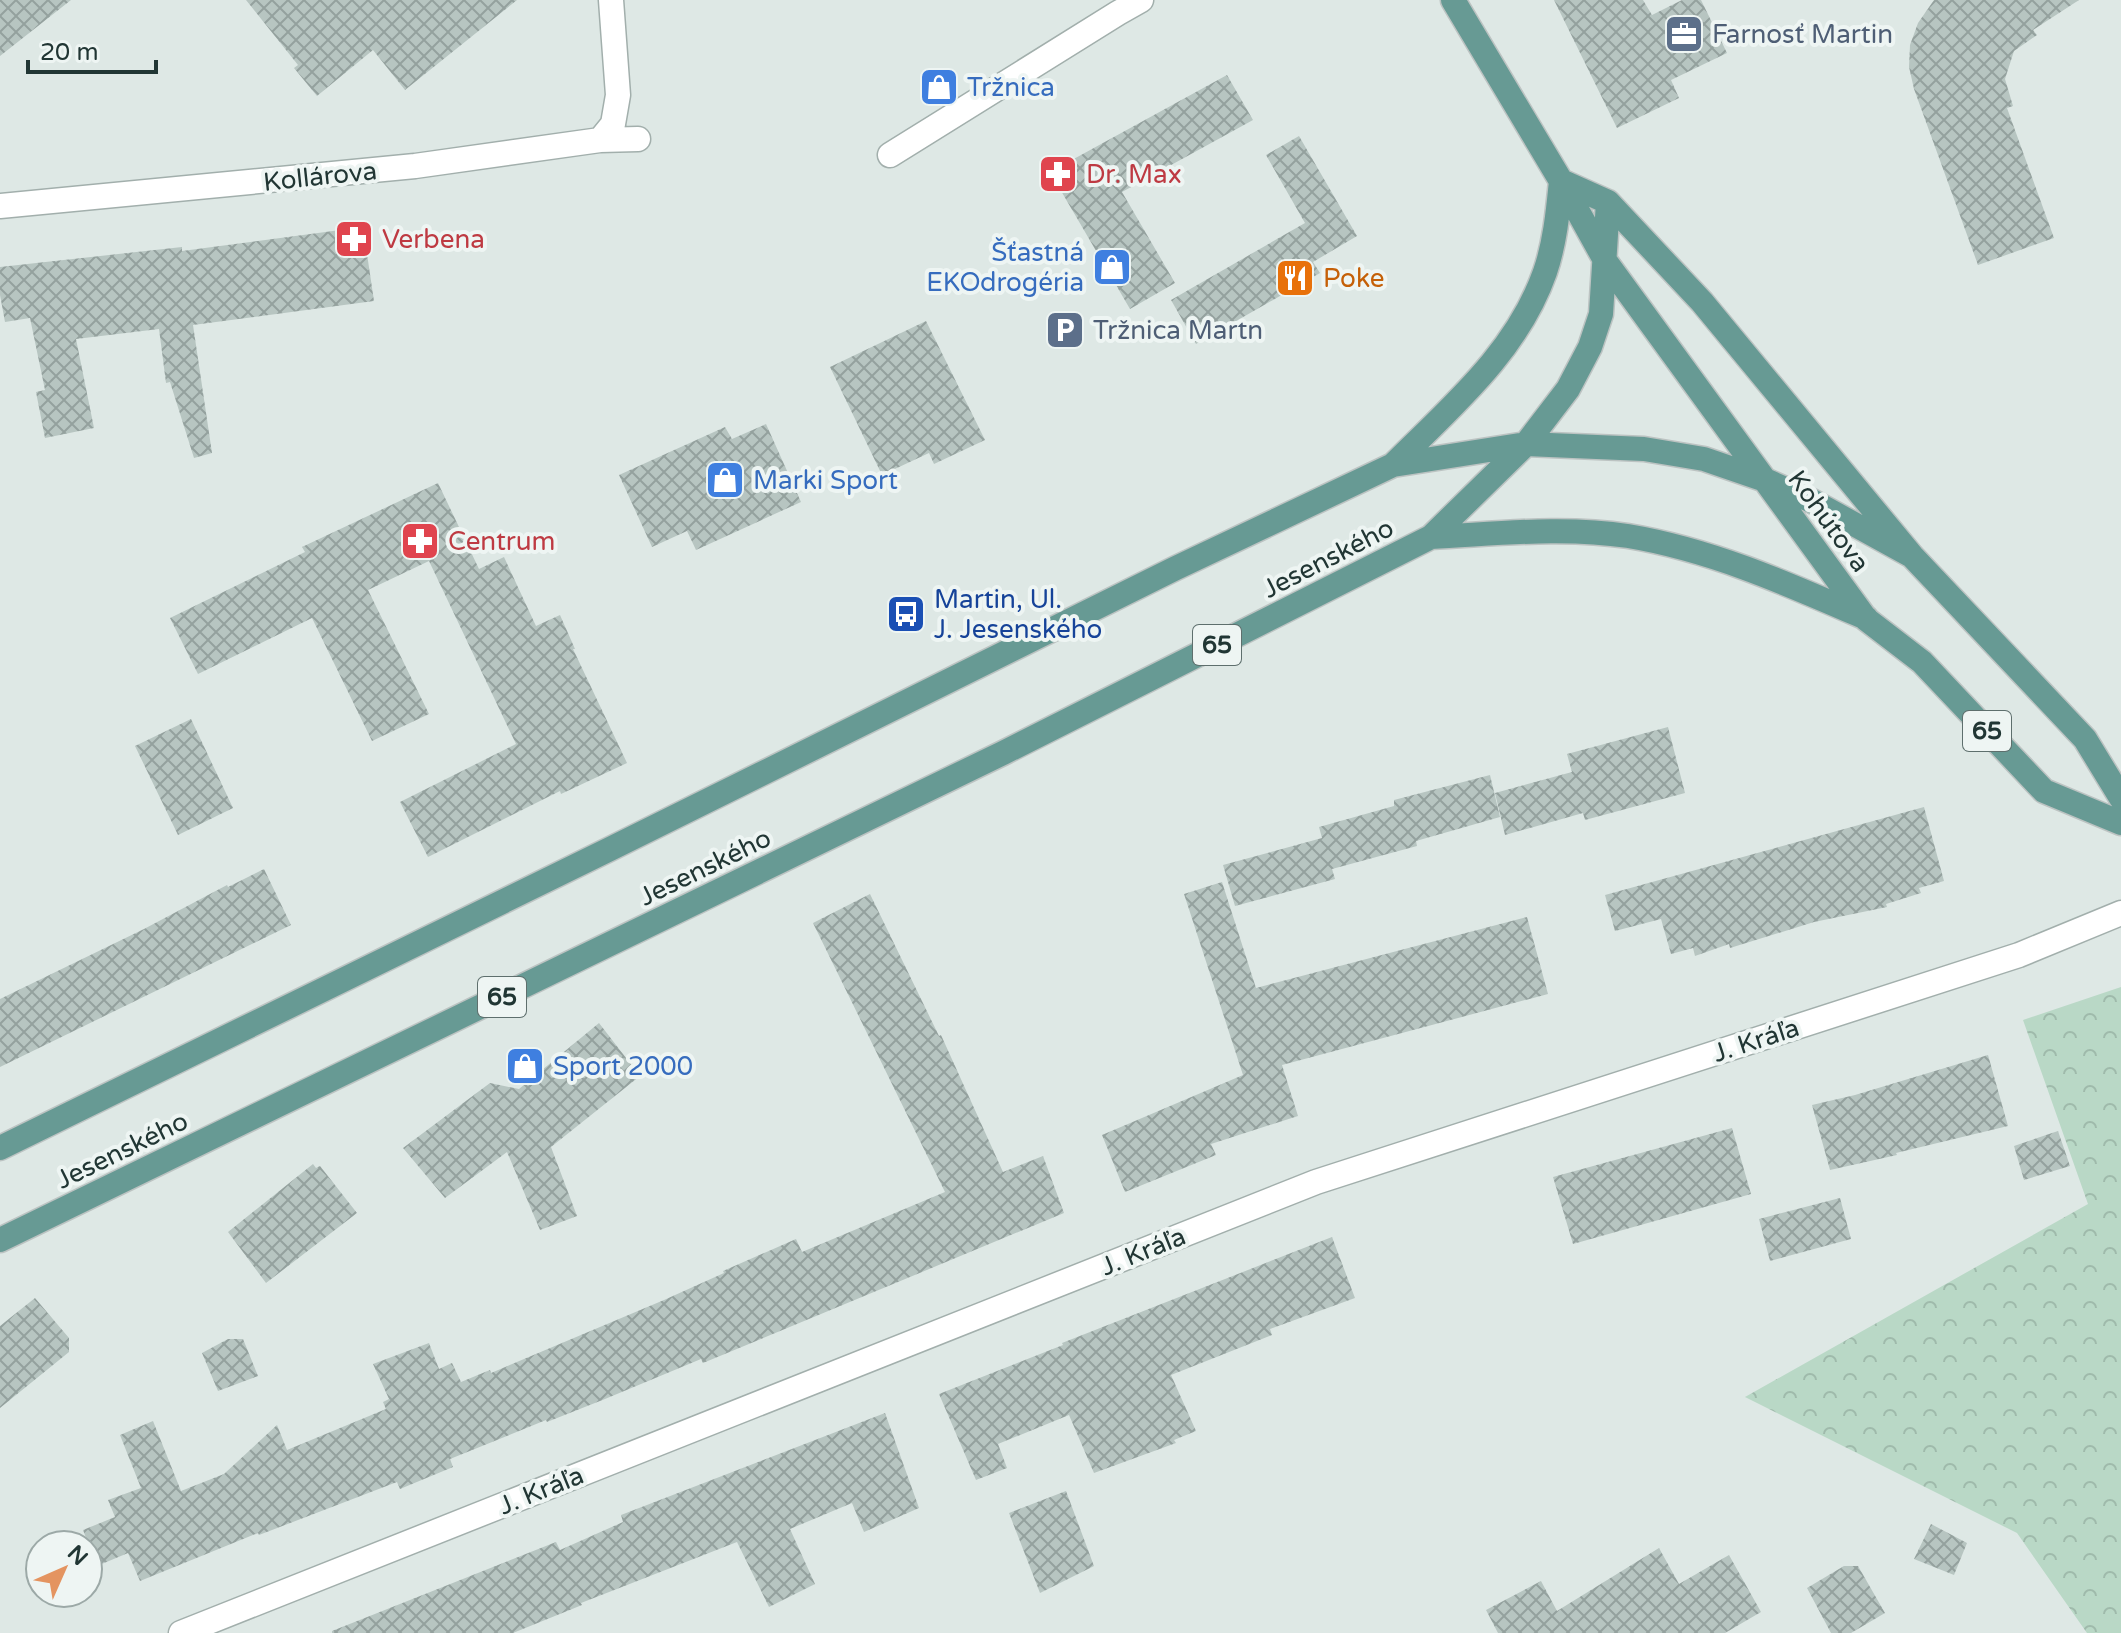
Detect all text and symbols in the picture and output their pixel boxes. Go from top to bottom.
office icon: Farnosť Martin [1663,13,1705,55]
place label: Farnosť Martin [1712,19,1893,50]
scale bar [28,24,156,74]
text: 20 m [40,38,98,67]
shop icon: Tržnica [918,66,960,108]
place label: Tržnica [967,72,1055,103]
pharmacy icon: Dr. Max [1037,153,1079,195]
street label: Kollárova [262,155,378,198]
place label: Dr. Max [1086,159,1182,190]
pharmacy icon: Verbena [333,218,375,260]
place label: Verbena [382,224,485,255]
place label: Šťastná EKOdrogéria [926,237,1084,298]
shop icon: Šťastná EKOdrogéria [1091,246,1133,288]
restaurant icon: Poke [1274,257,1316,299]
place label: Poke [1323,263,1385,294]
parking icon: Tržnica Martn [1044,309,1086,351]
place label: Tržnica Martn [1093,315,1263,346]
shop icon: Marki Sport [704,459,746,501]
street label: Kohútova [1781,464,1876,578]
place label: Marki Sport [753,465,898,496]
street label: Jesenského [1258,512,1399,605]
pharmacy icon: Centrum [399,520,441,562]
place label: Centrum [448,526,555,557]
place label: Martin, Ul. J. Jesenského [934,584,1102,645]
bus stop icon: Martin, Ul. J. Jesenského [885,593,927,635]
road number: 65 [1193,625,1241,665]
road number: 65 [1963,711,2011,751]
street label: Jesenského [634,822,776,913]
road number: 65 [478,977,526,1017]
street label: J. Kráľa [1709,1012,1803,1069]
shop icon: Sport 2000 [504,1045,546,1087]
place label: Sport 2000 [553,1051,693,1082]
street label: Jesenského [51,1105,193,1196]
street label: J. Kráľa [1096,1220,1190,1282]
street label: J. Kráľa [494,1459,588,1521]
north arrow [24,1529,104,1609]
text: N [62,1540,93,1571]

